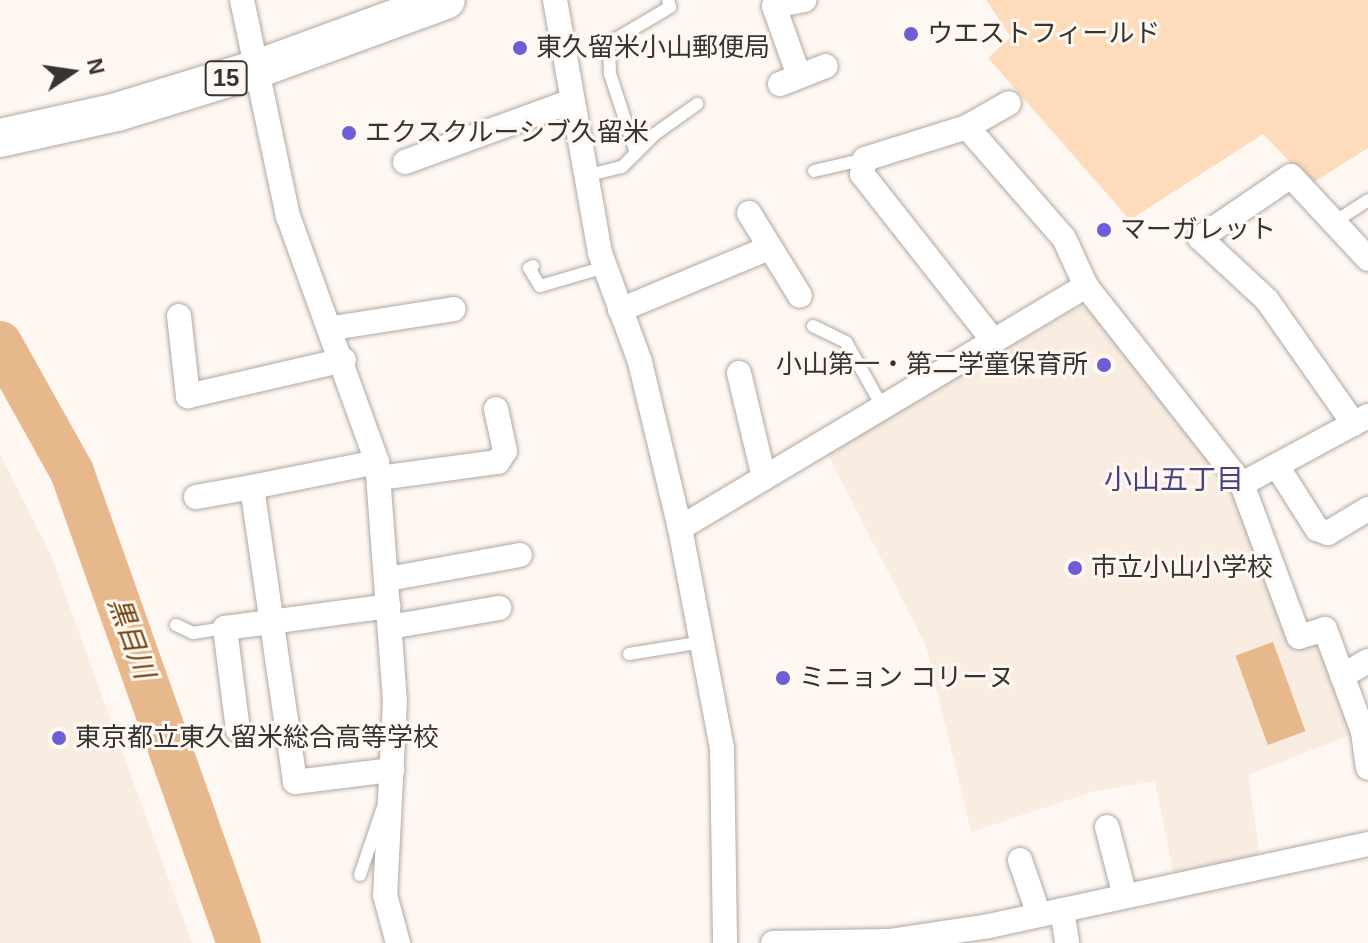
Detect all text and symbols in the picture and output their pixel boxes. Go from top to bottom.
place label: ウエストフィールド [927,18,1161,50]
marker: ウエストフィールド [902,25,920,43]
north arrow [32,32,112,112]
place label: 東久留米小山郵便局 [536,32,770,64]
marker: 東久留米小山郵便局 [511,39,529,57]
text: N [82,56,110,77]
road number: 15 [204,58,248,98]
place label: エクスクルーシブ久留米 [365,117,651,149]
marker: エクスクルーシブ久留米 [340,124,358,142]
place label: マーガレット [1120,214,1276,246]
marker: マーガレット [1095,221,1113,239]
place label: 小山第一・第二学童保育所 [776,349,1088,381]
marker: 小山第一・第二学童保育所 [1095,356,1113,374]
district label: 小山五丁目 [1104,463,1244,497]
place label: 市立小山小学校 [1091,552,1273,584]
marker: 市立小山小学校 [1066,559,1084,577]
water label: 黒目川 [101,593,161,683]
place label: ミニョン コリーヌ [799,662,1014,694]
marker: ミニョン コリーヌ [774,669,792,687]
place label: 東京都立東久留米総合高等学校 [75,722,439,754]
marker: 東京都立東久留米総合高等学校 [50,729,68,747]

